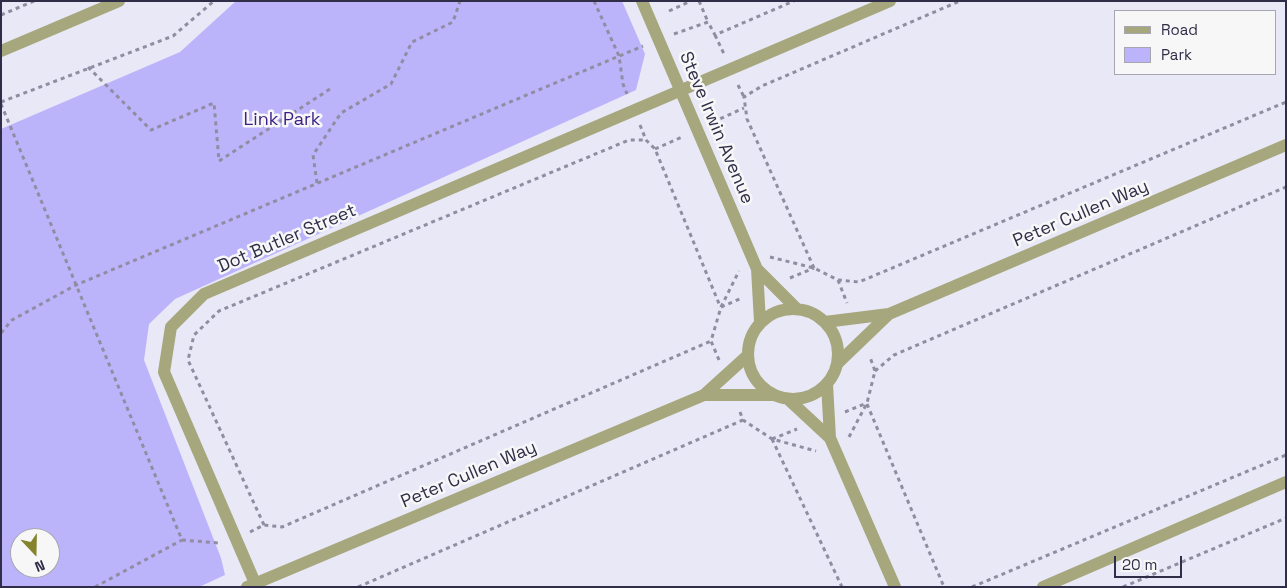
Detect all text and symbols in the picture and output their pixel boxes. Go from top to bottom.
legend [1114,10,1277,75]
text: Road [1161,20,1198,39]
text: Park [1161,45,1192,64]
street label: Steve Irwin Avenue [674,49,758,207]
park label: Link Park [243,109,321,131]
street label: Peter Cullen Way [1010,176,1152,252]
street label: Dot Butler Street [215,200,359,278]
street label: Peter Cullen Way [398,437,540,513]
north arrow [10,528,60,578]
scale bar [1117,546,1184,578]
text: 20 m [1122,555,1157,574]
text: N [32,556,48,576]

